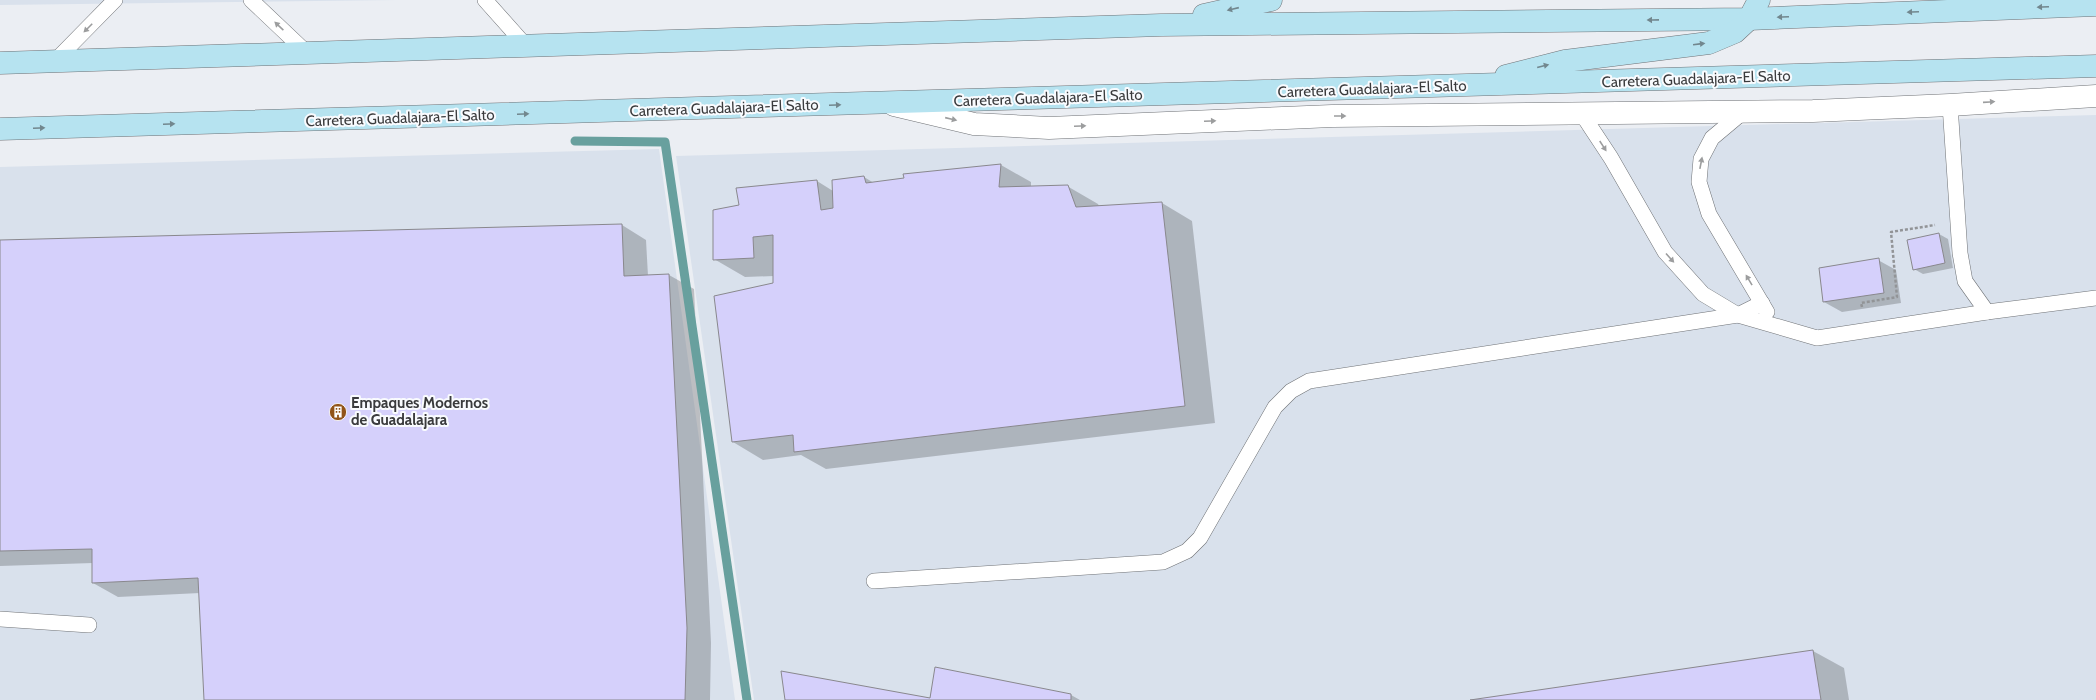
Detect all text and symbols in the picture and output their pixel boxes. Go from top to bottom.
one-way arrow [2037,4,2049,11]
one-way arrow [1227,6,1239,12]
one-way arrow [1907,9,1919,16]
one-way arrow [1777,14,1789,21]
one-way arrow [1646,17,1659,23]
one-way arrow [274,22,284,31]
one-way arrow [83,23,93,33]
one-way arrow [1693,41,1706,47]
one-way arrow [1537,63,1549,69]
street label: Carretera Guadalajara-El Salto [1601,67,1791,91]
street label: Carretera Guadalajara-El Salto [1277,77,1467,101]
street label: Carretera Guadalajara-El Salto [953,86,1143,110]
street label: Carretera Guadalajara-El Salto [629,96,819,120]
one-way arrow [1983,99,1995,106]
one-way arrow [829,102,842,108]
street label: Carretera Guadalajara-El Salto [305,106,495,130]
one-way arrow [517,111,530,117]
one-way arrow [1334,113,1347,119]
one-way arrow [944,116,957,122]
one-way arrow [1204,118,1216,125]
one-way arrow [163,121,175,128]
one-way arrow [1074,123,1086,130]
one-way arrow [33,125,46,131]
one-way arrow [1599,141,1607,152]
one-way arrow [1699,157,1705,170]
one-way arrow [1665,253,1675,263]
one-way arrow [1745,274,1752,286]
place label: Empaques Modernos de Guadalajara [351,394,488,429]
building icon: Empaques Modernos de Guadalajara [328,402,348,422]

